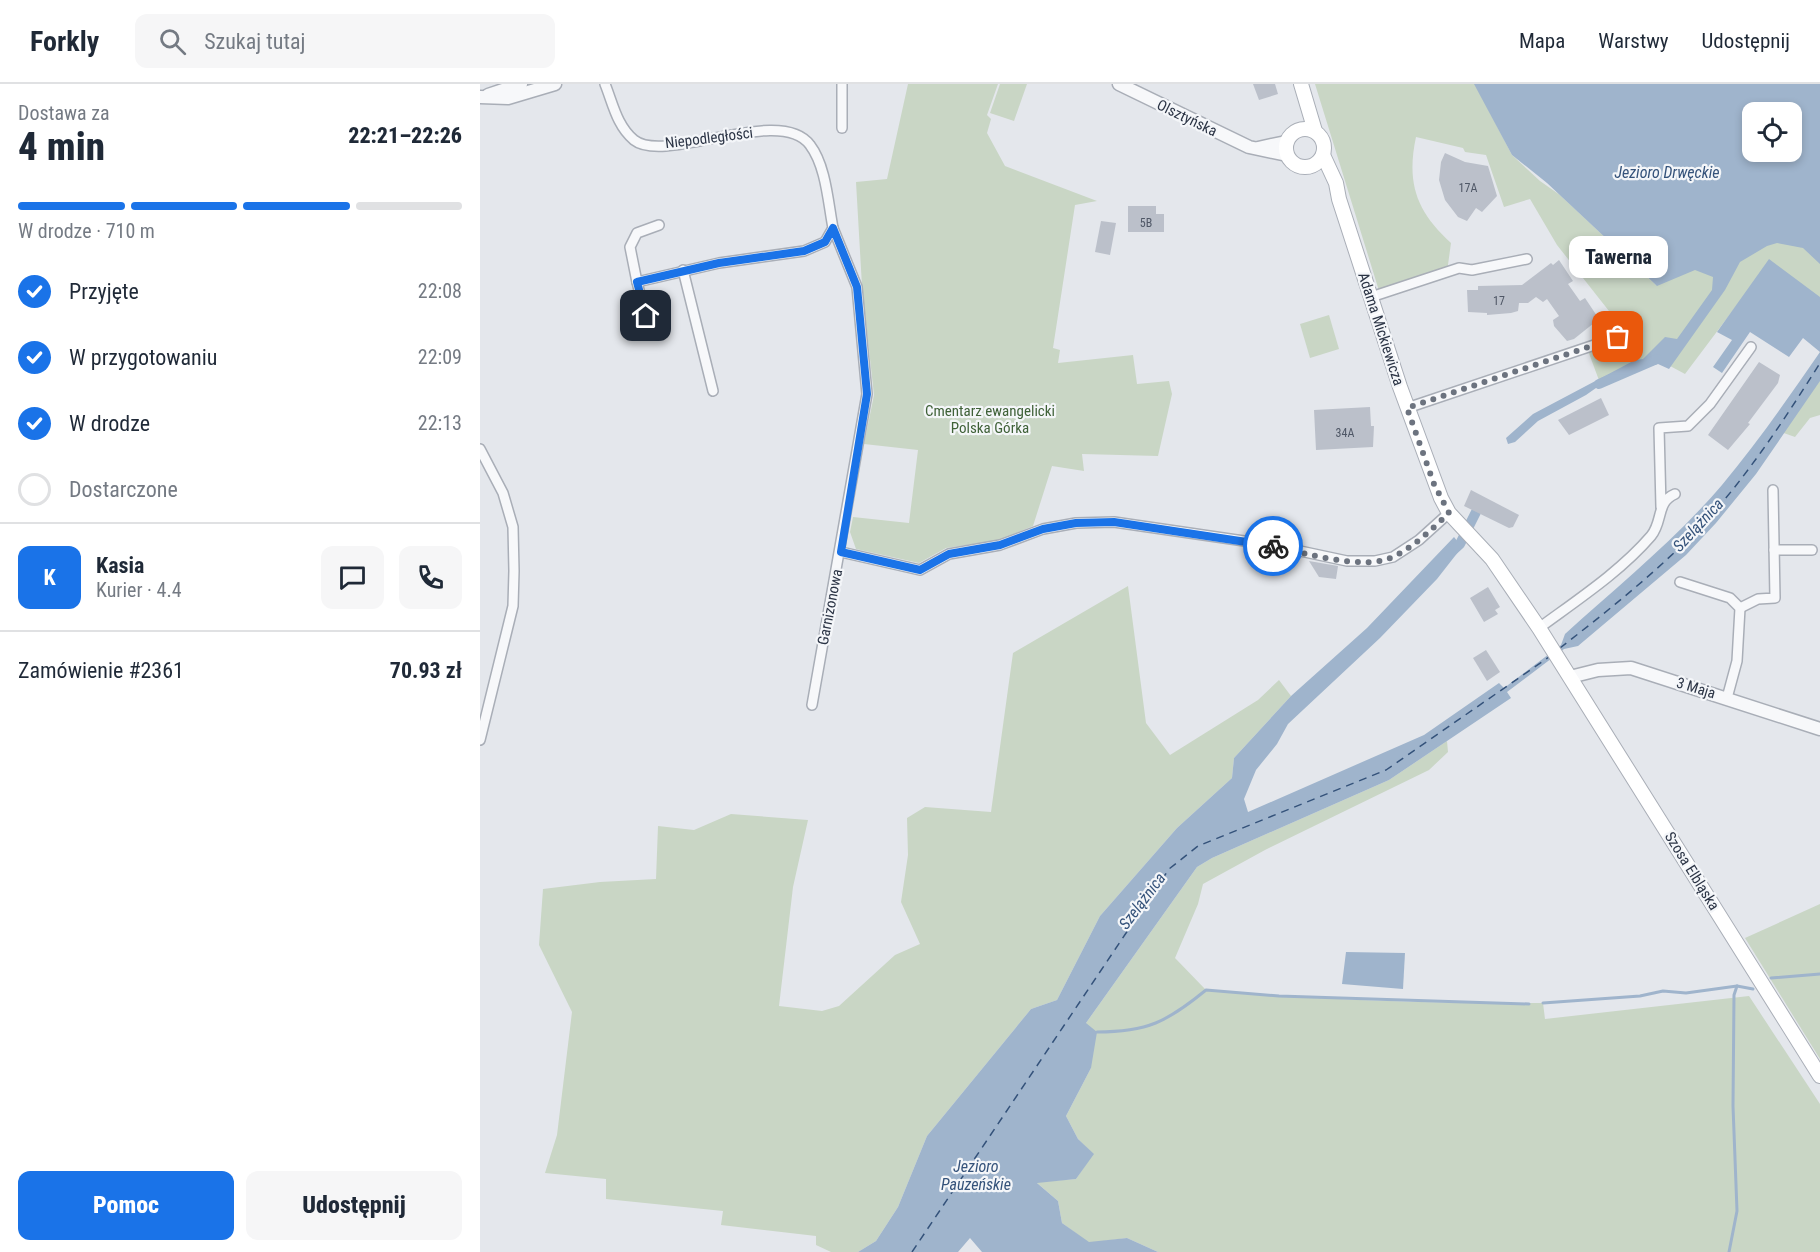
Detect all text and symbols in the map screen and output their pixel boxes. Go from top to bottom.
search box [135,14,555,68]
text: Forkly [30,25,99,58]
icon: search [156,25,189,58]
text: Szukaj tutaj [204,29,305,54]
text: Mapa [1519,29,1565,53]
text: Warstwy [1598,29,1669,53]
text: Udostępnij [1702,29,1790,53]
street label: Olsztyńska [1154,96,1220,140]
text: Dostawa za [18,101,110,125]
map controls [1742,102,1802,162]
button: locate [1742,102,1802,162]
text: 22:21–22:26 [348,123,462,148]
text: 4 min [18,124,105,170]
street label: Niepodległości [664,124,754,152]
water label: Jezioro Drwęckie [1614,163,1720,182]
house number: 17A [1459,181,1477,195]
house number: 5B [1140,216,1152,230]
text: W drodze · 710 m [18,219,155,243]
callout: Tawerna [1568,235,1668,277]
text: Tawerna [1585,245,1652,269]
street label: Adama Mickiewicza [1354,270,1408,388]
icon: check [18,275,51,308]
text: Przyjęte [69,279,139,304]
text: 22:08 [418,279,462,303]
pin [620,290,671,341]
house number: 17 [1493,294,1505,308]
icon: home [629,299,662,332]
pin [1592,311,1643,362]
icon: bag [1601,320,1634,353]
icon: check [18,341,51,374]
text: W przygotowaniu [69,345,217,370]
text: 22:09 [418,345,462,369]
park label: Cmentarz ewangelicki Polska Górka [925,402,1055,437]
icon: check [18,407,51,440]
text: W drodze [69,411,150,436]
text: 22:13 [418,411,462,435]
house number: 34A [1336,426,1354,440]
text: Dostarczone [69,477,178,502]
water label: Szelążnica [1669,495,1727,555]
courier [1243,516,1303,576]
icon: bike [1257,530,1290,563]
button: chat [321,546,384,609]
button: phone [399,546,462,609]
text: Kasia [96,553,144,578]
text: K [43,565,56,590]
street label: Garnizonowa [814,567,846,647]
text: Kurier · 4.4 [96,578,182,602]
text: Zamówienie #2361 [18,658,184,683]
text: 70.93 zł [390,658,462,683]
street label: 3 Maja [1674,674,1718,702]
street label: Szosa Elbląska [1661,829,1723,913]
water label: Szelążnica [1115,869,1169,933]
water label: Jezioro Pauzeńskie [941,1157,1011,1194]
button: Pomoc [18,1171,234,1240]
button: Udostępnij [246,1171,462,1240]

